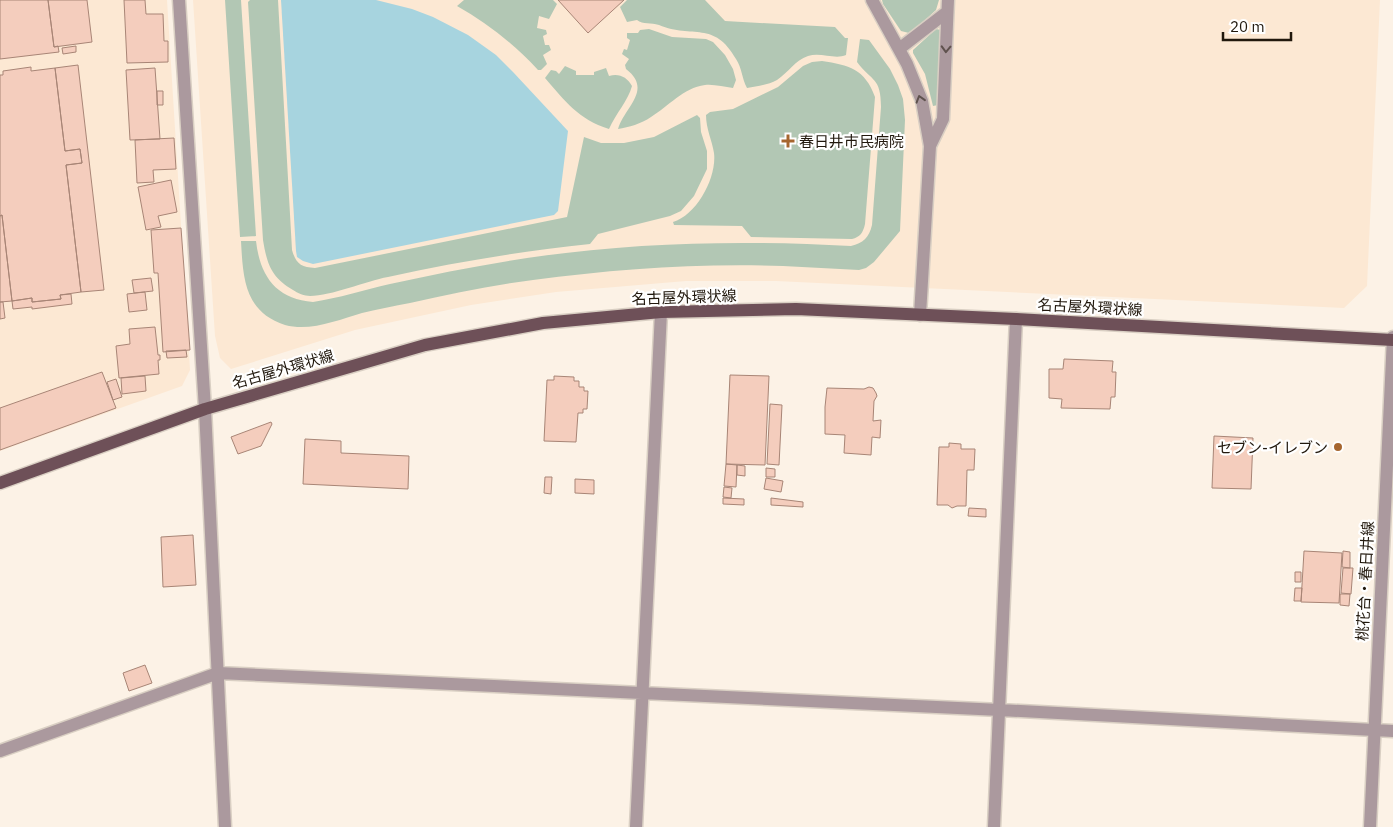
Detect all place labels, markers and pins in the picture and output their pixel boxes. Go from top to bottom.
place label: 春日井市民病院 [799,132,904,151]
marker: 春日井市民病院 [781,134,795,148]
place label: セブン-イレブン [1217,438,1328,457]
marker: セブン-イレブン [1332,441,1344,453]

